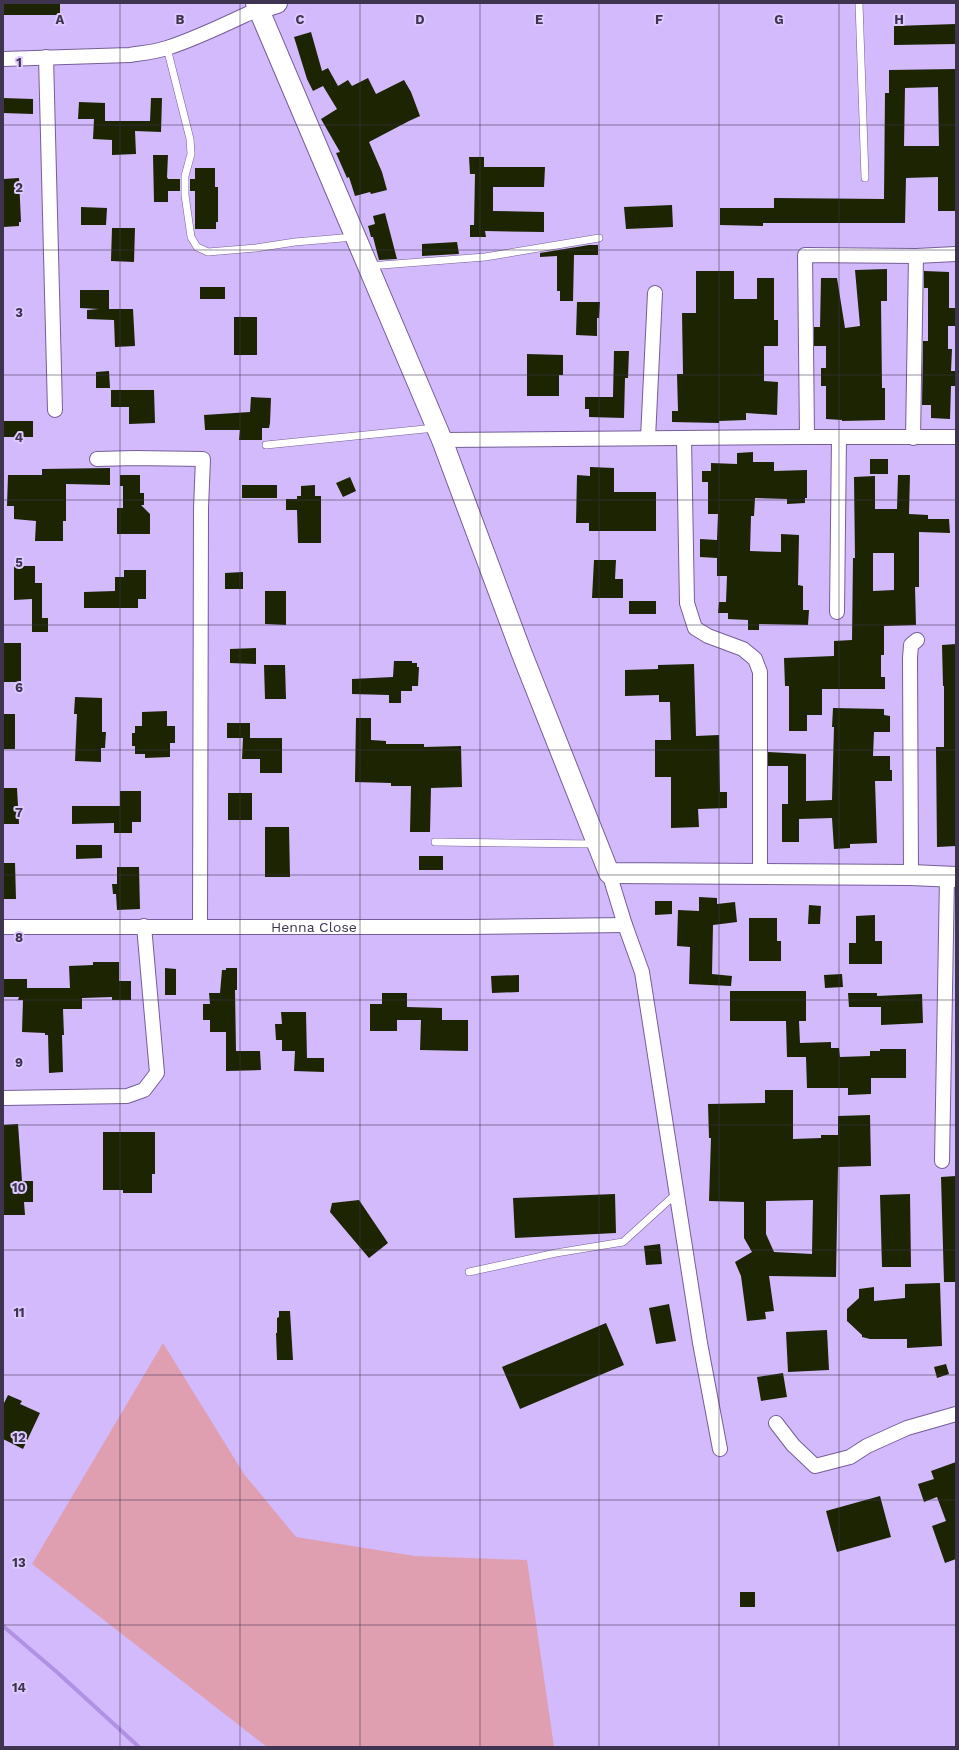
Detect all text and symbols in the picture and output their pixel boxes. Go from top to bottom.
text: A [56,12,65,27]
text: B [176,12,185,27]
text: C [296,12,305,27]
text: D [415,12,425,27]
text: E [535,12,543,27]
text: F [655,12,663,27]
text: G [774,12,784,27]
text: H [894,12,904,27]
text: 1 [16,55,22,70]
text: 2 [15,180,23,195]
text: 3 [15,305,23,320]
text: 4 [15,430,24,445]
text: 5 [15,555,23,570]
text: 6 [15,680,23,695]
text: 7 [15,805,23,820]
street label: Henna Close [271,919,357,935]
text: 8 [15,930,23,945]
text: 9 [15,1055,23,1070]
text: 10 [12,1180,26,1195]
text: 11 [13,1305,25,1320]
text: 12 [12,1430,26,1445]
text: 13 [12,1555,26,1570]
text: 14 [12,1680,27,1695]

